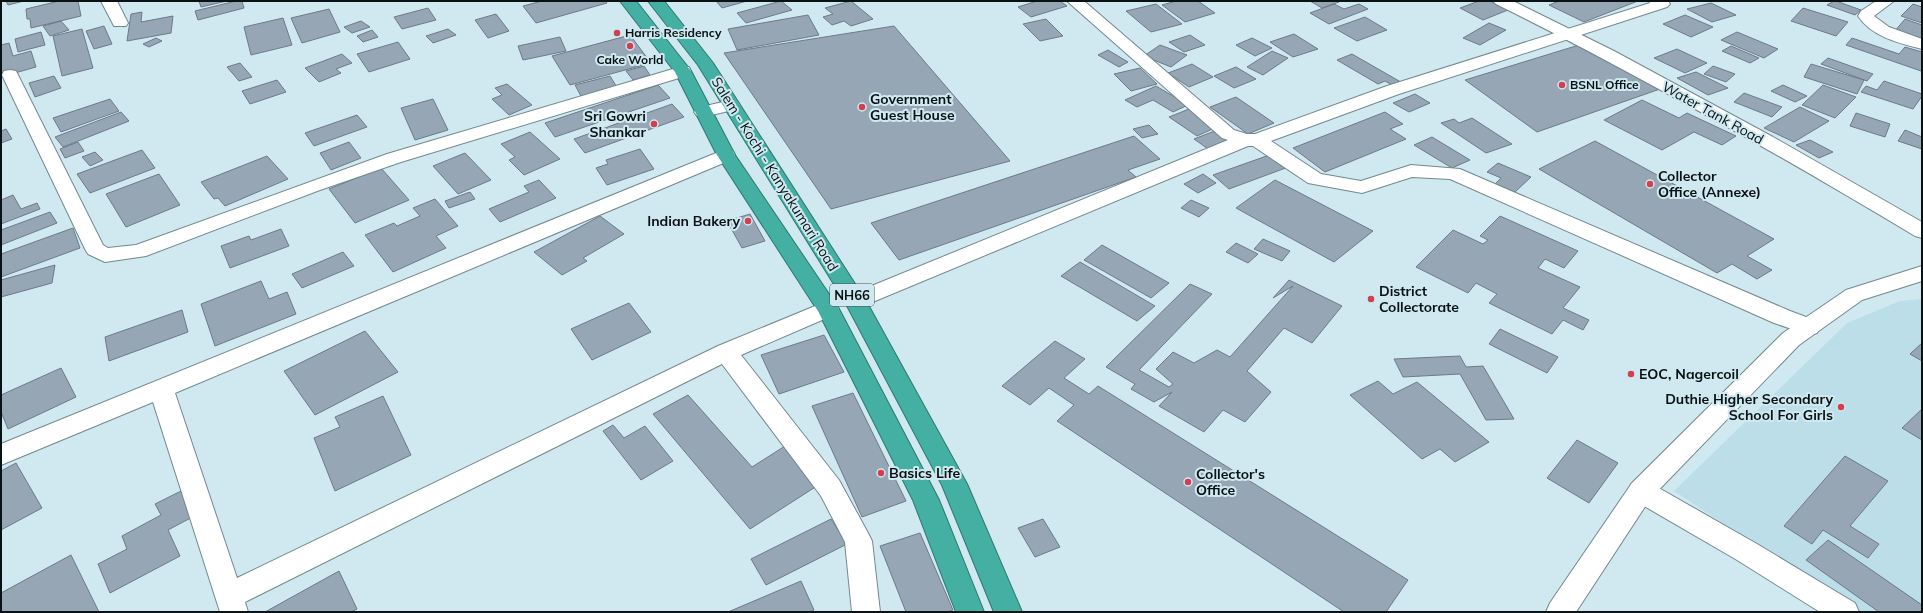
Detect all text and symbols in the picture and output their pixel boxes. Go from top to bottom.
place label: Harris Residency [625,25,722,40]
marker: Harris Residency [612,28,622,38]
marker: Cake World [625,41,635,51]
place label: Cake World [597,52,663,67]
street label: Salem - Kochi - Kanyakumari Road [708,74,842,274]
place label: BSNL Office [1570,77,1639,92]
street label: Water Tank Road [1659,78,1767,148]
marker: BSNL Office [1557,80,1567,90]
place label: Government Guest House [870,90,955,124]
marker: Government Guest House [857,102,867,112]
place label: Sri Gowri Shankar [584,107,646,141]
marker: Sri Gowri Shankar [649,119,659,129]
place label: Collector Office (Annexe) [1658,167,1761,201]
marker: Collector Office (Annexe) [1645,179,1655,189]
place label: Indian Bakery [647,212,740,230]
marker: Indian Bakery [743,216,753,226]
place label: District Collectorate [1379,282,1459,316]
road number: NH66 [830,284,874,306]
marker: District Collectorate [1366,294,1376,304]
place label: EOC, Nagercoil [1639,365,1739,383]
marker: EOC, Nagercoil [1626,369,1636,379]
place label: Duthie Higher Secondary School For Girls [1665,390,1833,424]
marker: Duthie Higher Secondary School For Girls [1836,402,1846,412]
place label: Basics Life [889,464,960,482]
place label: Collector's Office [1196,465,1265,499]
marker: Basics Life [876,468,886,478]
marker: Collector's Office [1183,477,1193,487]

